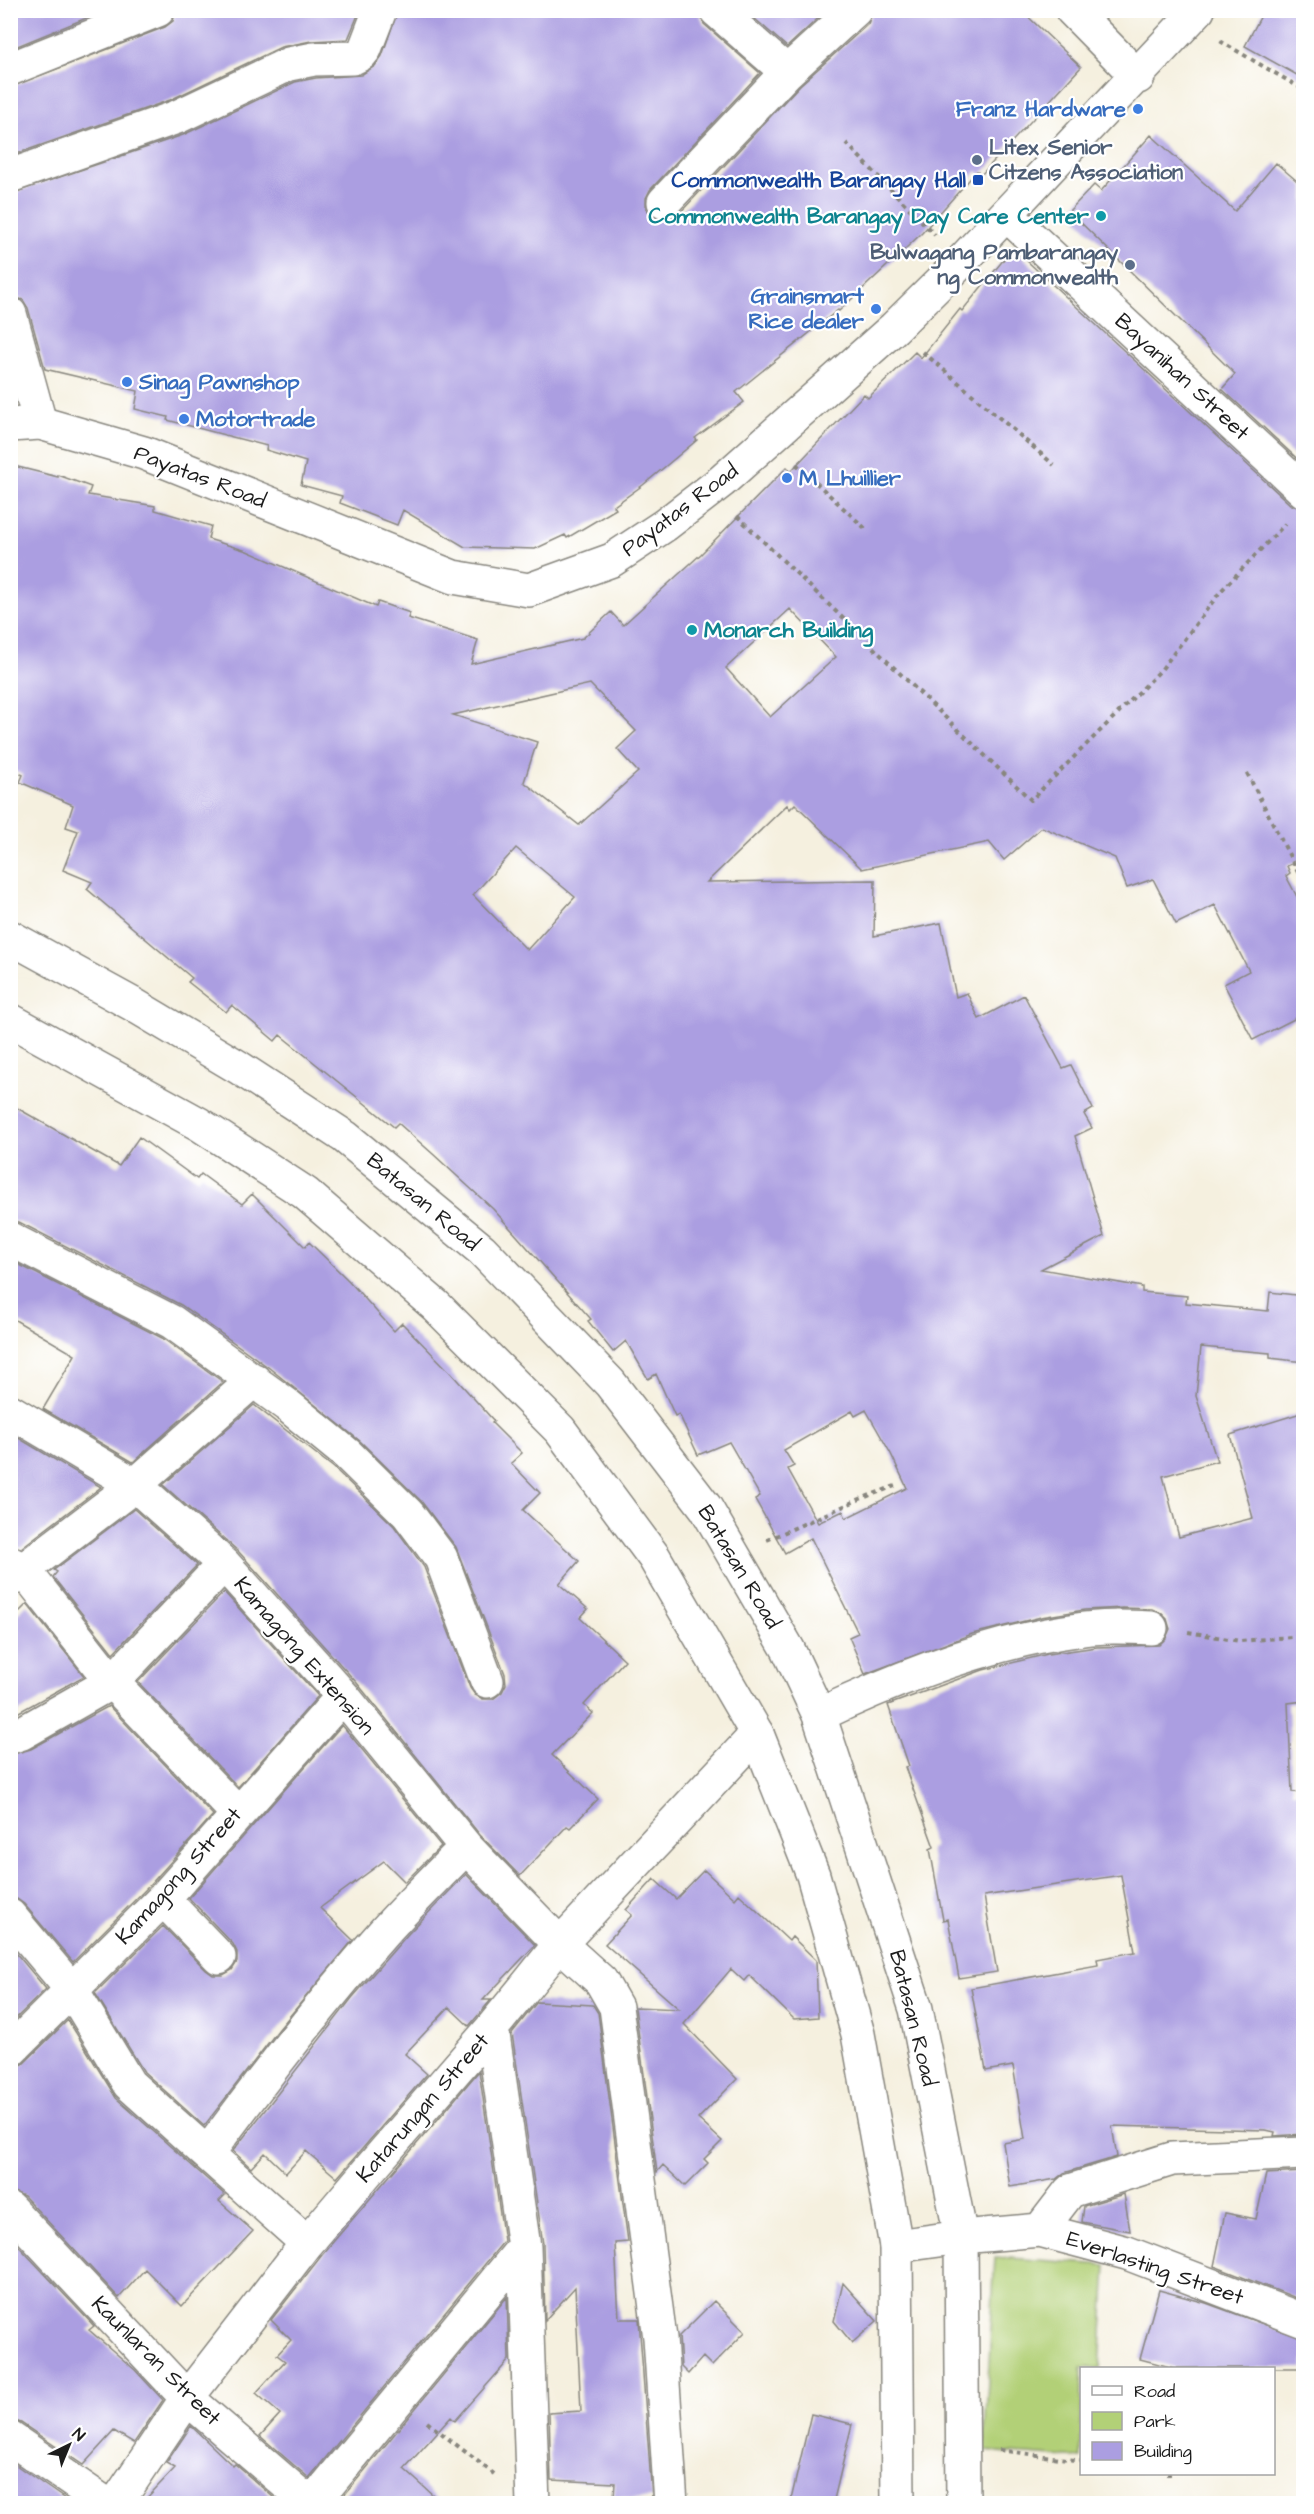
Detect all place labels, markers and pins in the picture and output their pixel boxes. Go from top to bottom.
place label: Franz Hardware [956,94,1126,125]
marker: Franz Hardware [1131,102,1145,116]
place label: Litex Senior Citzens Association [989,132,1183,188]
marker: Litex Senior Citzens Association [970,153,984,167]
place label: Commonwealth Barangay Hall [671,165,967,198]
marker: Commonwealth Barangay Hall [971,173,985,187]
place label: Commonwealth Barangay Day Care Center [649,201,1090,234]
marker: Commonwealth Barangay Day Care Center [1094,209,1108,223]
place label: Bulwagang Pambarangay ng Commonwealth [870,237,1119,294]
marker: Bulwagang Pambarangay ng Commonwealth [1123,258,1137,272]
place label: Grainsmart Rice dealer [748,281,865,337]
marker: Grainsmart Rice dealer [869,302,883,316]
place label: Sinag Pawnshop [138,367,300,399]
marker: Sinag Pawnshop [120,375,134,389]
place label: Motortrade [196,404,315,435]
marker: Motortrade [177,412,191,426]
place label: M Lhuillier [799,463,902,494]
marker: M Lhuillier [780,471,794,485]
place label: Monarch Building [704,615,874,647]
marker: Monarch Building [685,623,699,637]

